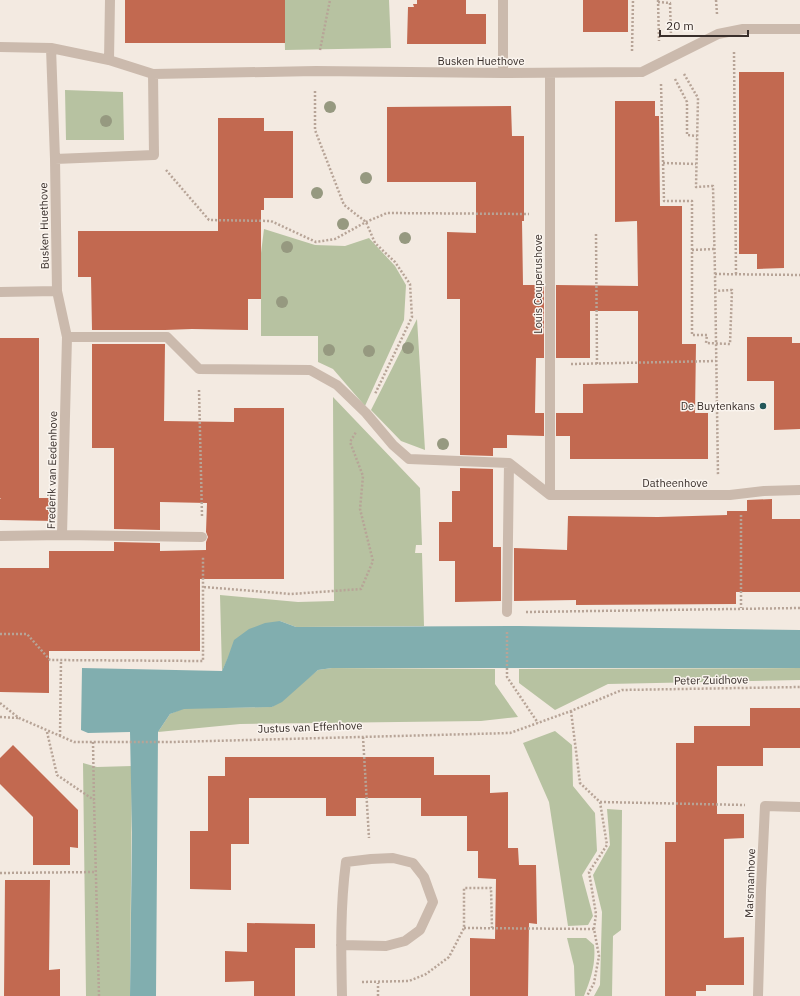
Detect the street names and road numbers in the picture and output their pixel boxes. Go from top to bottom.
street label: Busken Huethove [438,54,524,68]
street label: Busken Huethove [36,182,52,270]
street label: Louis Couperushove [531,234,545,334]
street label: Frederik van Eedenhove [44,411,60,529]
street label: Datheenhove [642,476,708,490]
street label: Peter Zuidhove [674,672,748,688]
street label: Justus van Effenhove [257,718,363,736]
street label: Marsmanhove [742,848,758,918]

